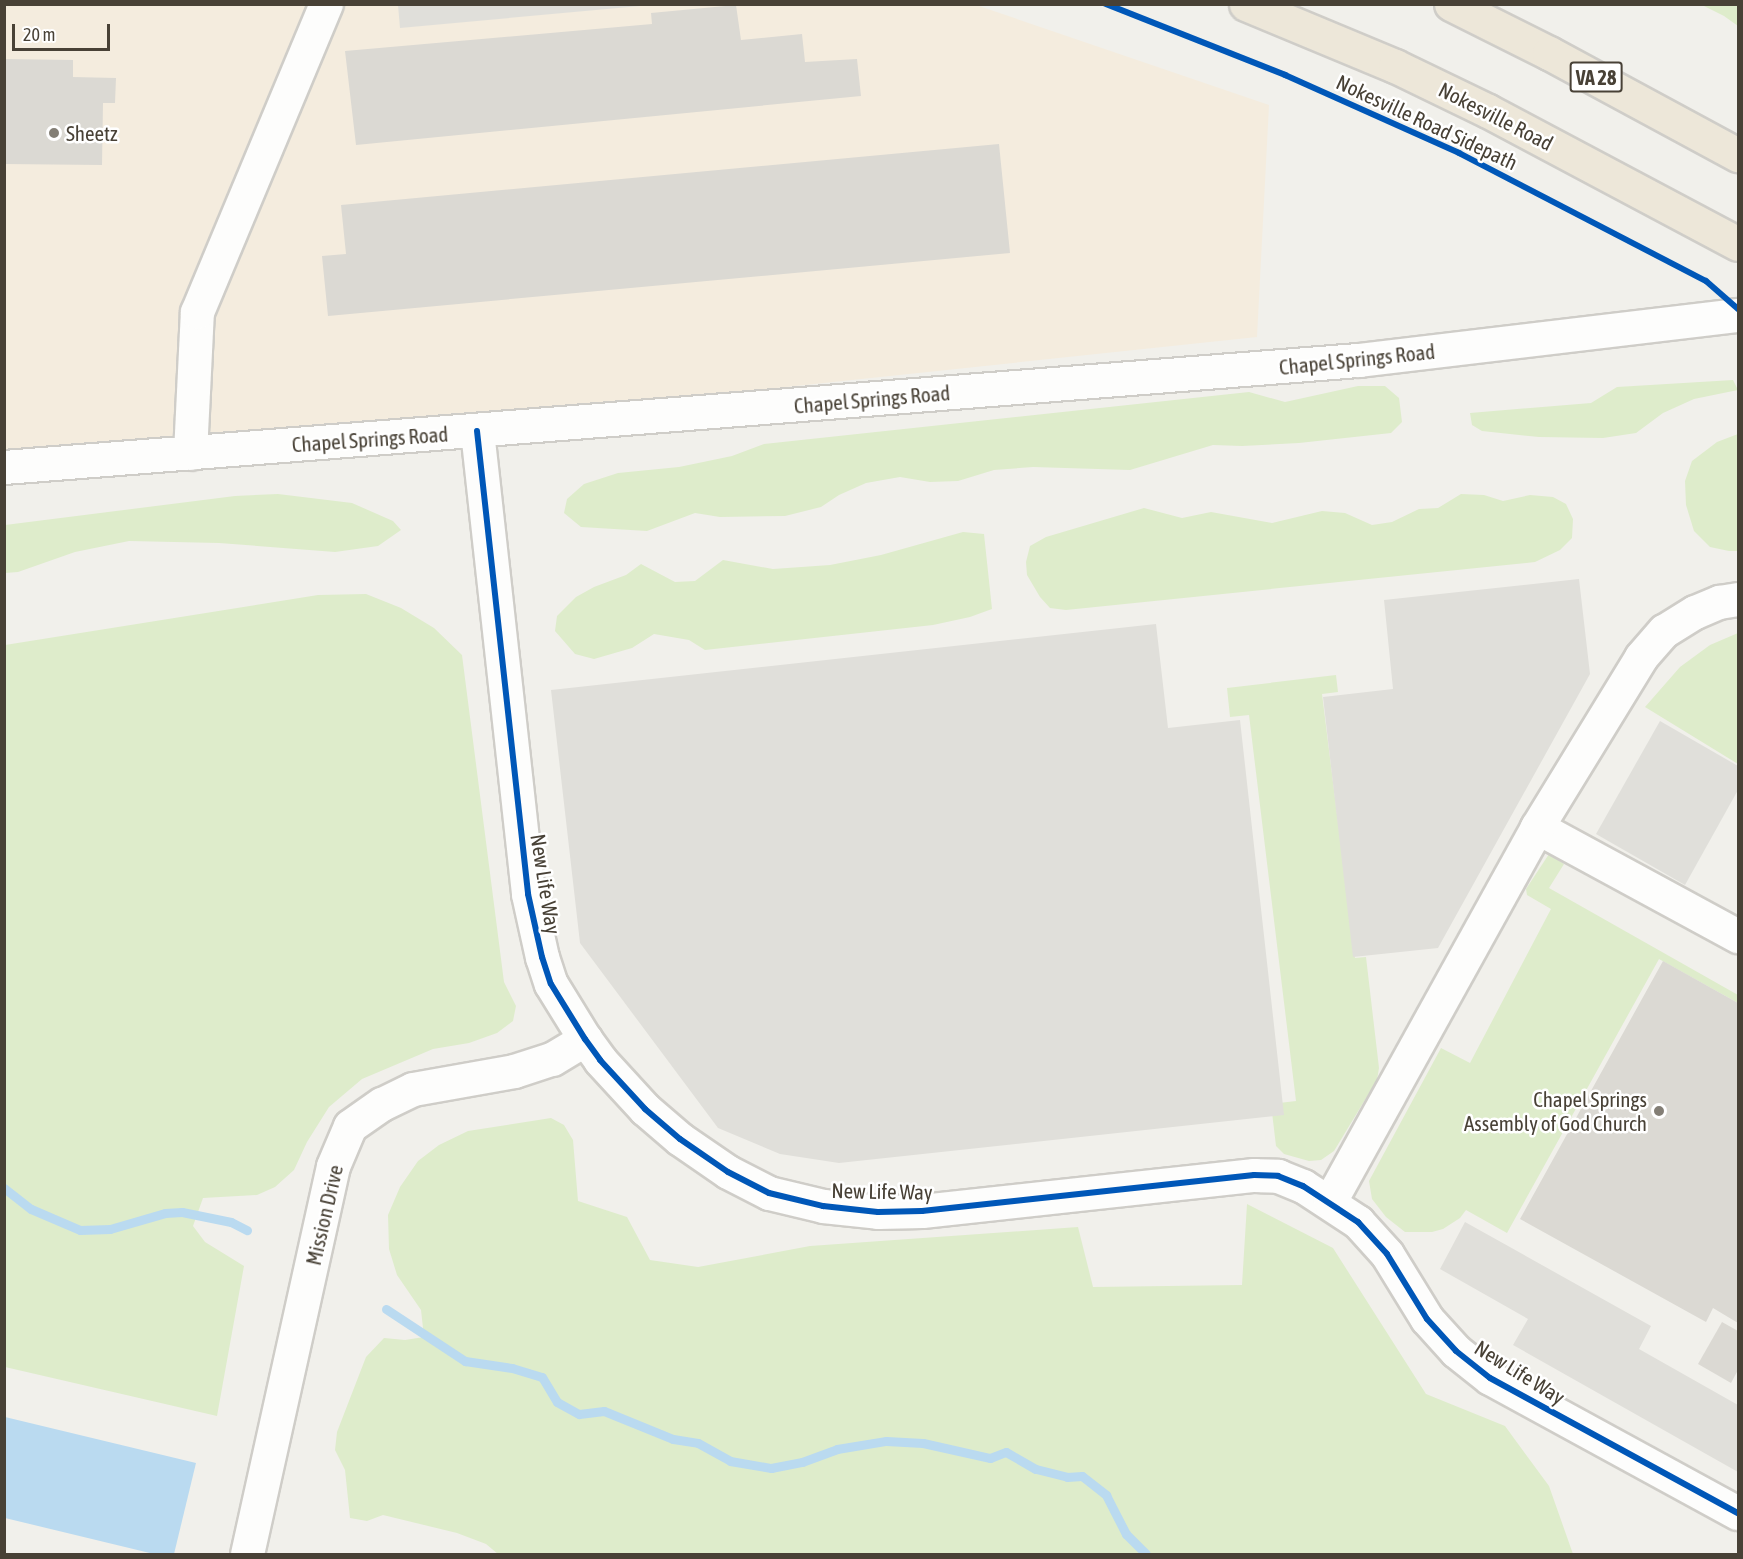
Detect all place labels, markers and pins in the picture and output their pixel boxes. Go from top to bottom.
place label: Sheetz [66,120,118,146]
marker: Sheetz [47,126,61,140]
place label: Chapel Springs Assembly of God Church [1464,1086,1647,1136]
marker: Chapel Springs Assembly of God Church [1652,1104,1666,1118]

